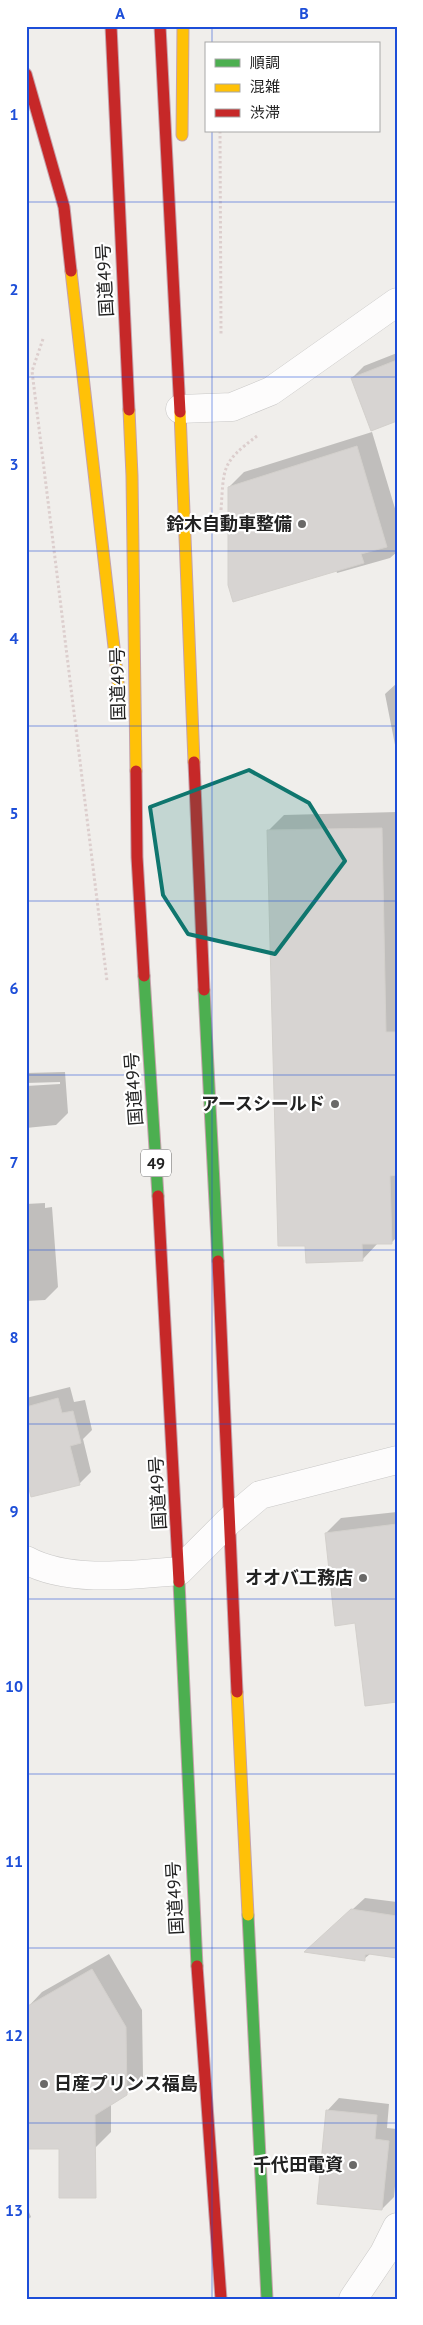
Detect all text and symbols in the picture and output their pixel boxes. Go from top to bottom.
text: A [115,3,125,23]
text: B [299,3,309,23]
legend [205,42,380,132]
text: 順調 [250,53,280,72]
text: 混雑 [250,77,280,96]
text: 渋滞 [250,103,280,122]
text: 1 [9,104,19,124]
street label: 国道49号 [91,243,118,317]
text: 2 [9,279,19,299]
text: 3 [9,454,19,474]
place label: 鈴木自動車整備 [166,512,292,535]
marker: 鈴木自動車整備 [296,518,308,530]
text: 4 [9,628,19,648]
street label: 国道49号 [105,647,130,721]
text: 5 [9,803,19,823]
text: 6 [9,978,19,998]
street label: 国道49号 [119,1052,148,1127]
place label: アースシールド [201,1092,325,1115]
marker: アースシールド [329,1098,341,1110]
road number: 49 [141,1150,171,1176]
text: 7 [9,1152,19,1172]
text: 8 [9,1327,19,1347]
street label: 国道49号 [144,1456,171,1530]
text: 9 [9,1501,19,1521]
place label: オオバ工務店 [245,1566,353,1589]
marker: オオバ工務店 [357,1572,369,1584]
text: 10 [5,1676,23,1696]
text: 11 [5,1851,23,1871]
street label: 国道49号 [161,1861,188,1935]
text: 12 [5,2025,23,2045]
place label: 日産プリンス福島 [54,2072,198,2095]
marker: 日産プリンス福島 [38,2078,50,2090]
place label: 千代田電資 [253,2153,343,2176]
marker: 千代田電資 [347,2159,359,2171]
text: 13 [5,2200,23,2220]

